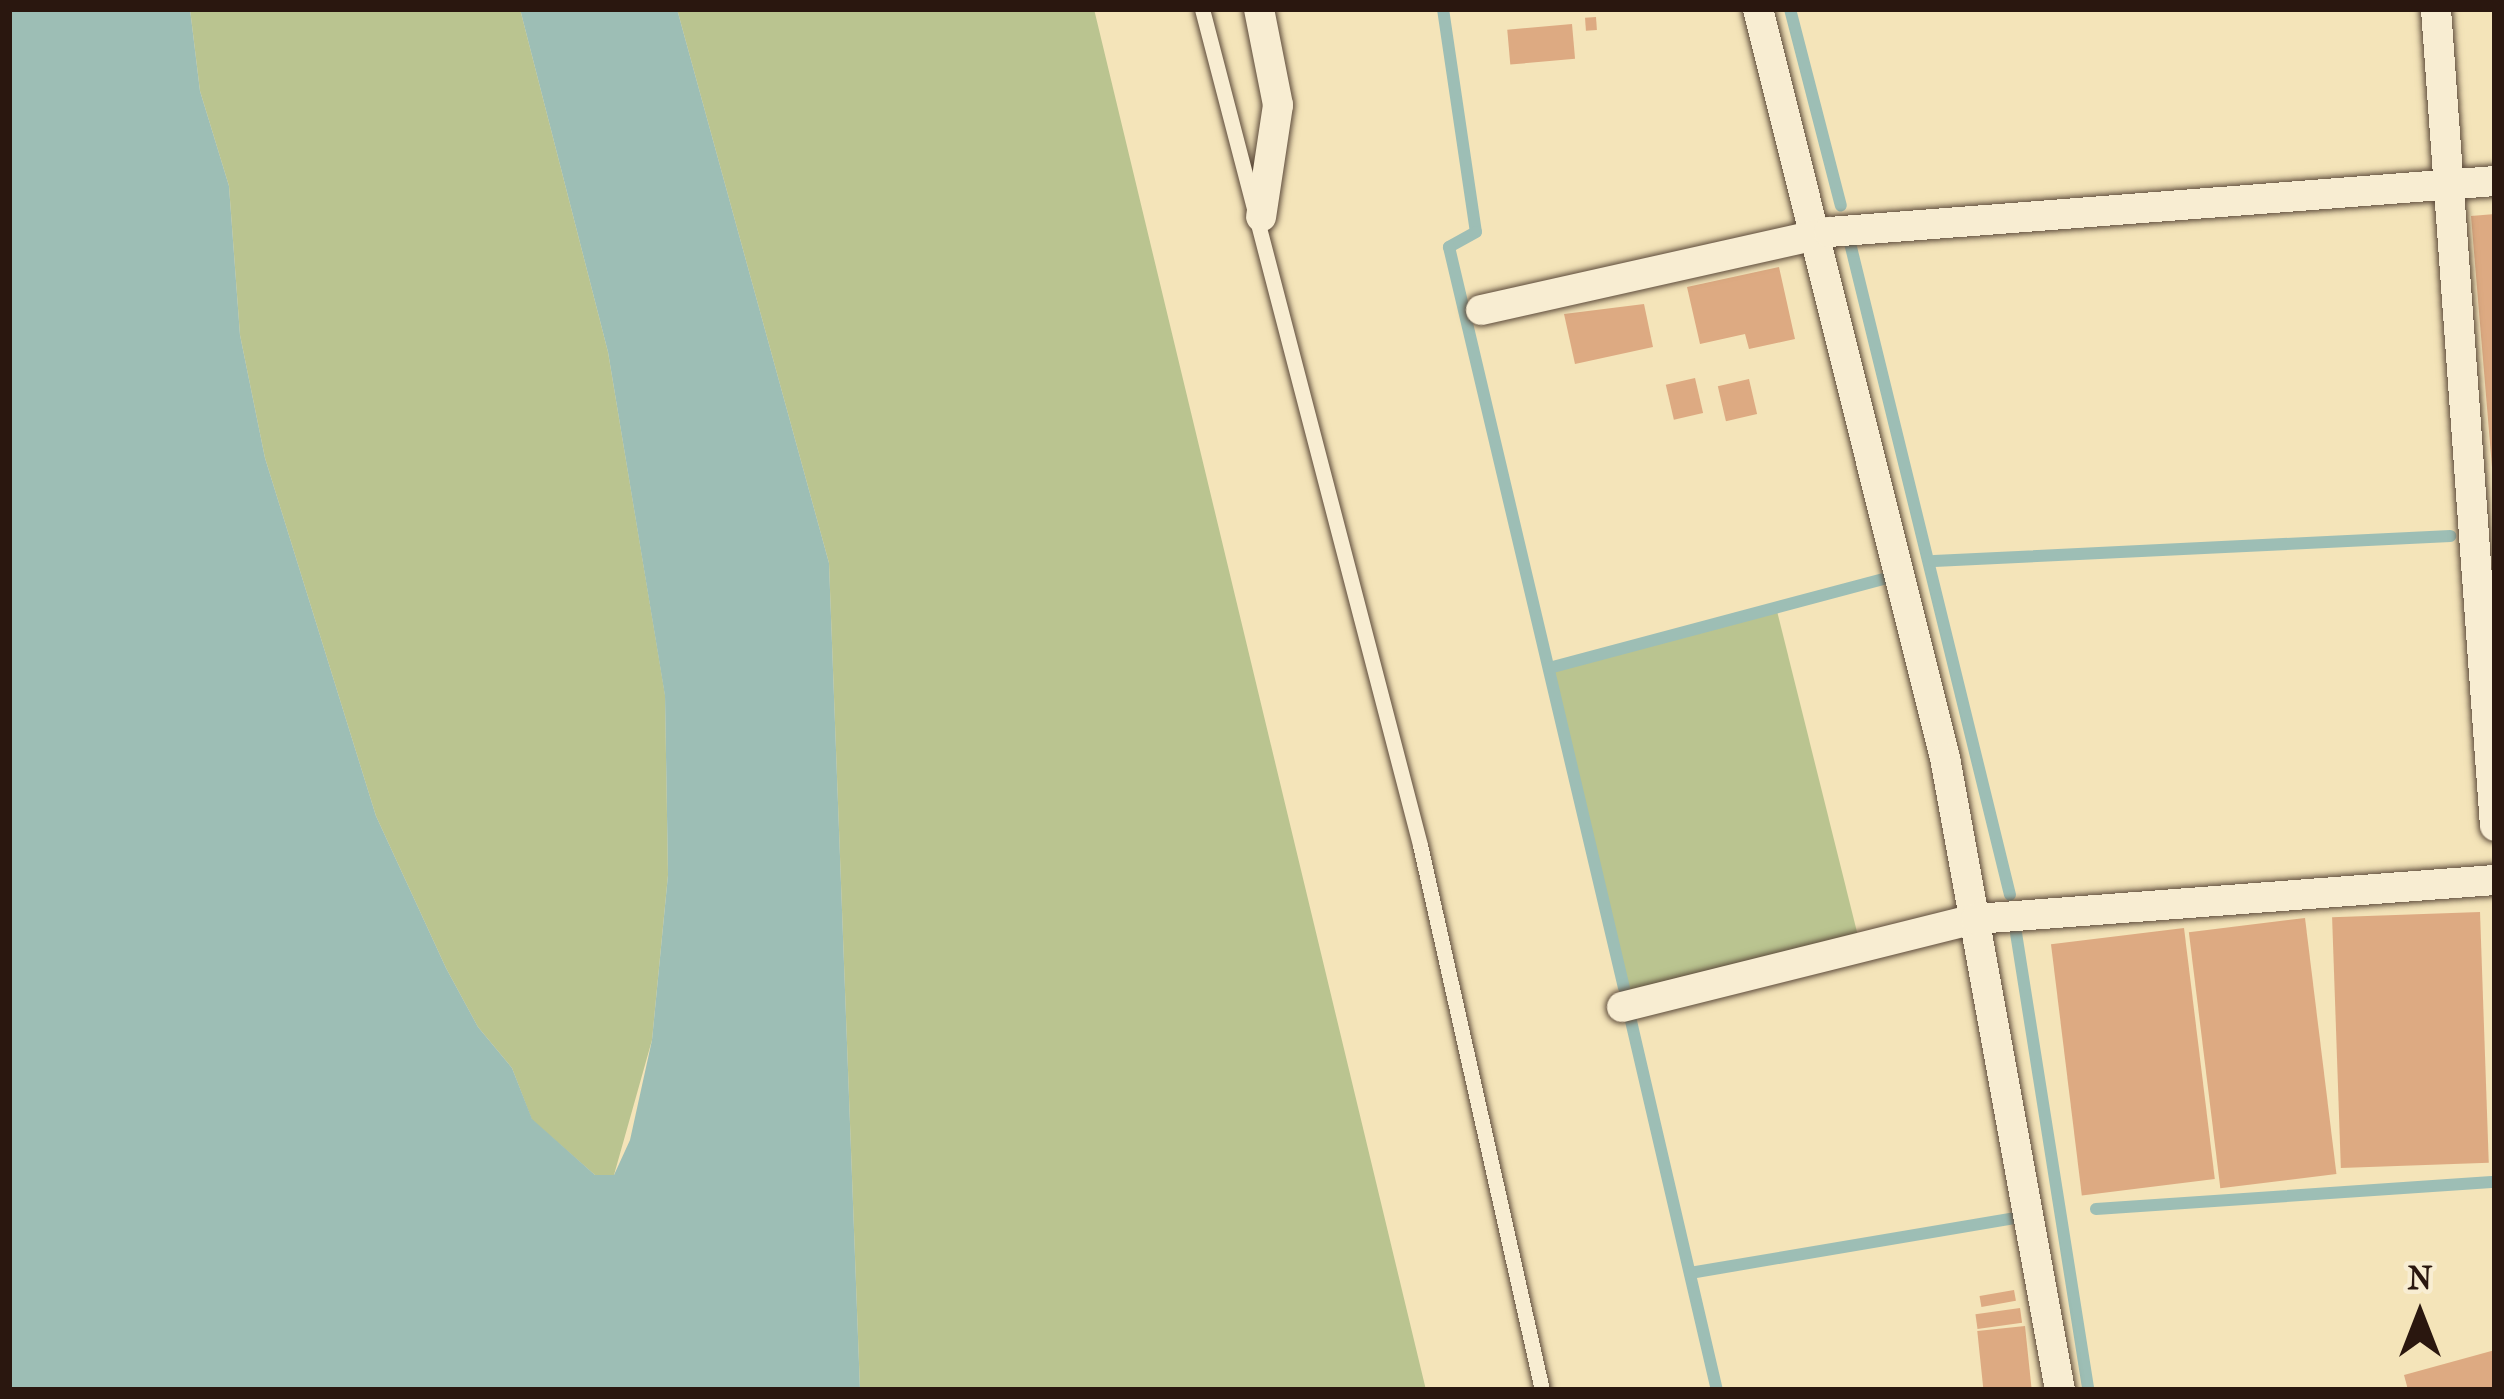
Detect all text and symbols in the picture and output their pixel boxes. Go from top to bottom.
north arrow [2360,1255,2480,1375]
text: N [2407,1259,2433,1298]

